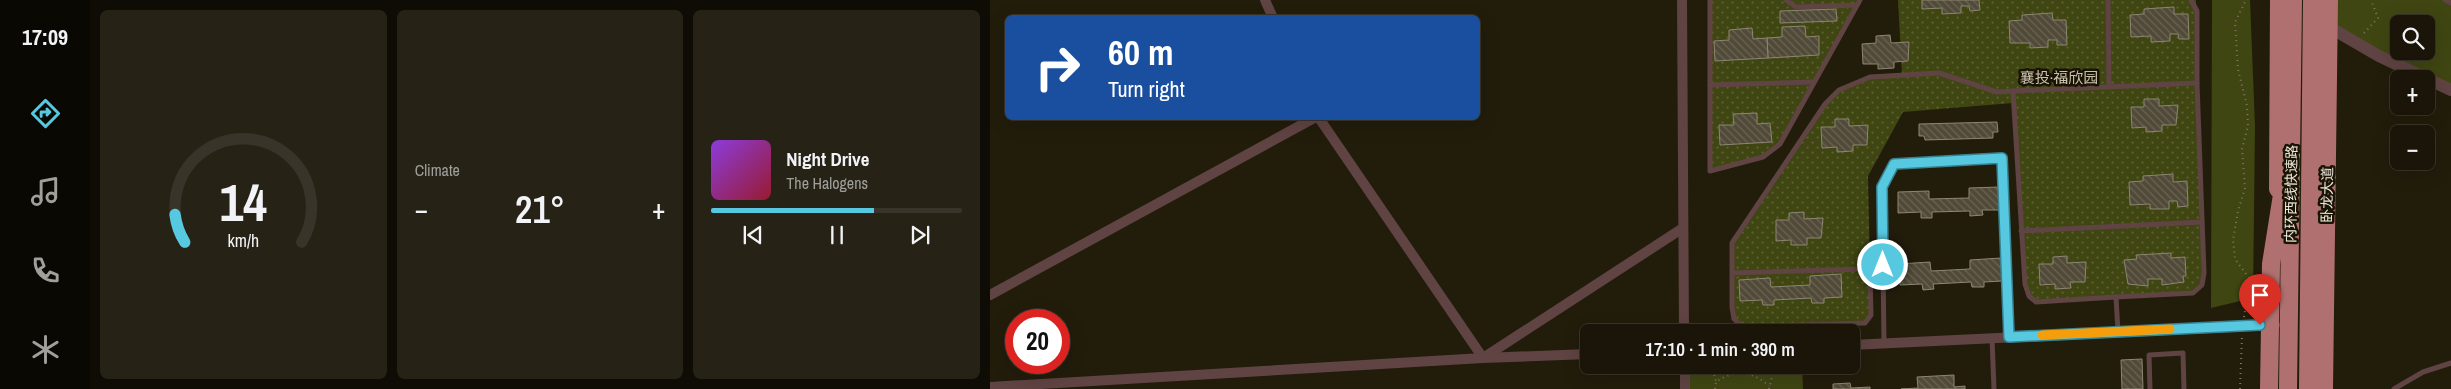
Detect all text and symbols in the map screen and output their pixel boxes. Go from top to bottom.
map controls [2390,15,2435,170]
button: search [2390,15,2435,60]
text: 17:09 [22,22,68,52]
text: 60 m [1108,29,1173,76]
icon: right [1025,35,1090,100]
district label: 襄投·福欣园 [2020,67,2098,88]
button: + [2390,70,2435,115]
text: Turn right [1108,74,1185,104]
icon: directions [28,96,63,131]
button: − [2390,125,2435,170]
street label: 内环西线快速路 [2281,145,2301,243]
text: Night Drive [786,146,869,172]
text: Climate [415,159,460,181]
text: 14 [220,167,267,237]
street label: 卧龙大道 [2318,167,2336,223]
text: The Halogens [786,172,868,194]
icon: music [28,174,63,209]
text: 21° [515,184,565,235]
text: − [415,190,428,228]
text: + [652,190,665,228]
icon: previous [739,221,767,249]
icon: pause [823,221,851,249]
icon: next [906,221,934,249]
text: km/h [227,229,259,253]
position arrow [1856,238,1908,290]
icon: phone [28,253,63,288]
pin [2239,274,2281,325]
icon: arrive [2246,281,2274,309]
speed limit sign: 20 [1005,309,1070,374]
icon: climate [28,332,63,367]
text: 17:10 · 1 min · 390 m [1645,336,1795,362]

